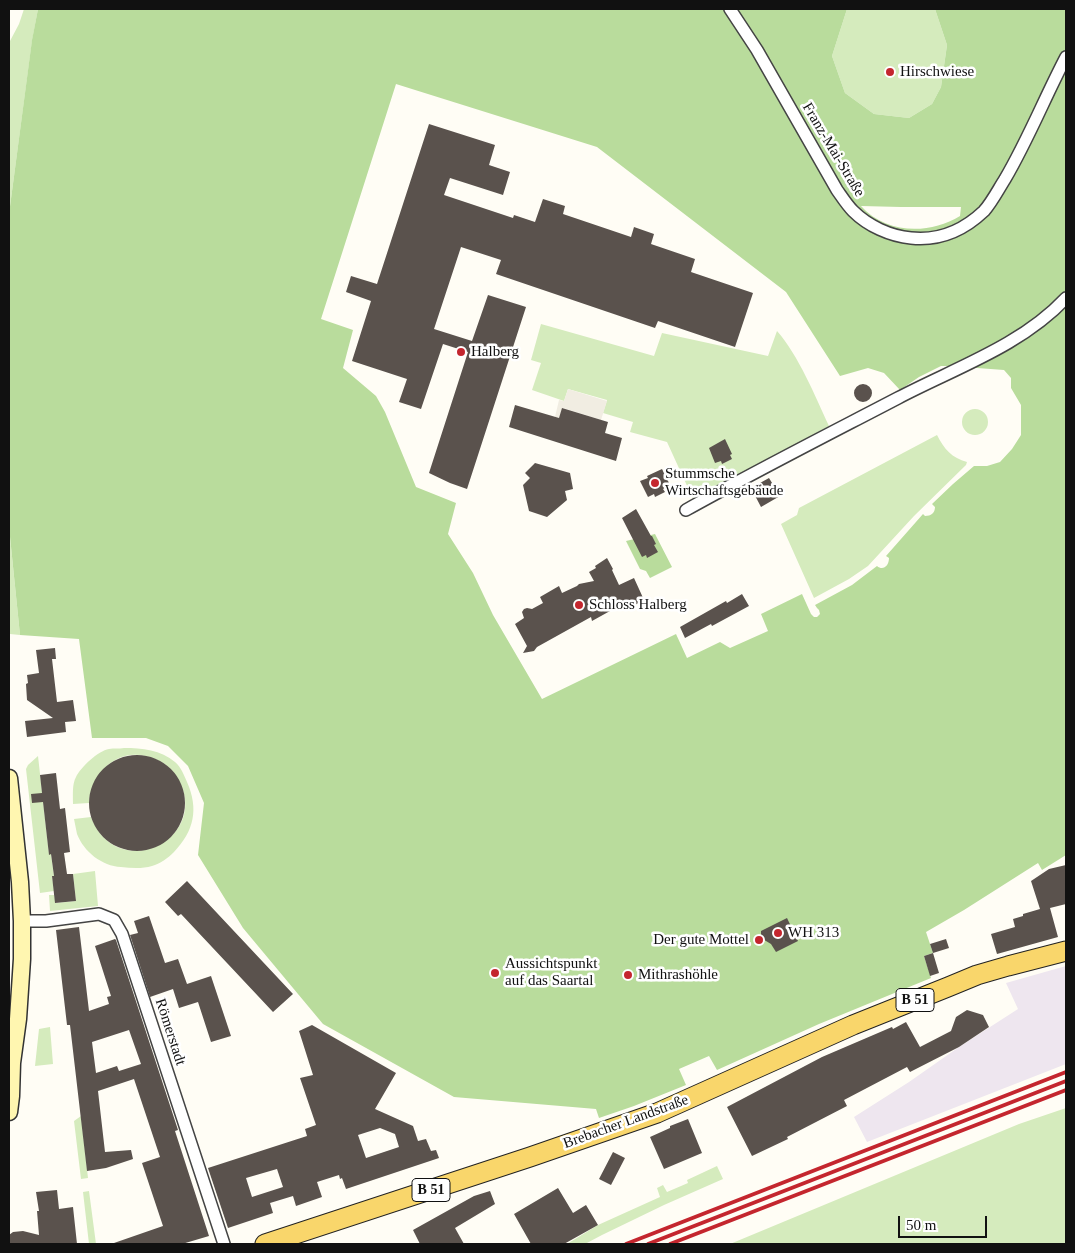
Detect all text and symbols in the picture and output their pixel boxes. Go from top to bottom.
place label: Hirschwiese [900,63,974,81]
marker: Hirschwiese [884,66,896,78]
street label: Franz-Mai-Straße [798,100,868,200]
place label: Halberg [471,343,519,361]
marker: Halberg [455,346,467,358]
place label: Stummsche Wirtschaftsgebäude [665,465,784,500]
marker: Stummsche Wirtschaftsgebäude [649,477,661,489]
place label: Schloss Halberg [589,596,687,614]
marker: Schloss Halberg [573,599,585,611]
place label: WH 313 [788,924,839,942]
marker: WH 313 [772,927,784,939]
place label: Der gute Mottel [653,931,749,949]
marker: Der gute Mottel [753,934,765,946]
place label: Aussichtspunkt auf das Saartal [505,955,598,990]
place label: Mithrashöhle [638,966,718,984]
marker: Aussichtspunkt auf das Saartal [489,967,501,979]
marker: Mithrashöhle [622,969,634,981]
road number: B 51 [896,988,934,1012]
street label: Römerstadt [151,996,189,1068]
street label: Brebacher Landstraße [561,1091,691,1153]
road number: B 51 [412,1178,450,1202]
scale bar [900,1206,989,1238]
text: 50 m [906,1217,936,1233]

